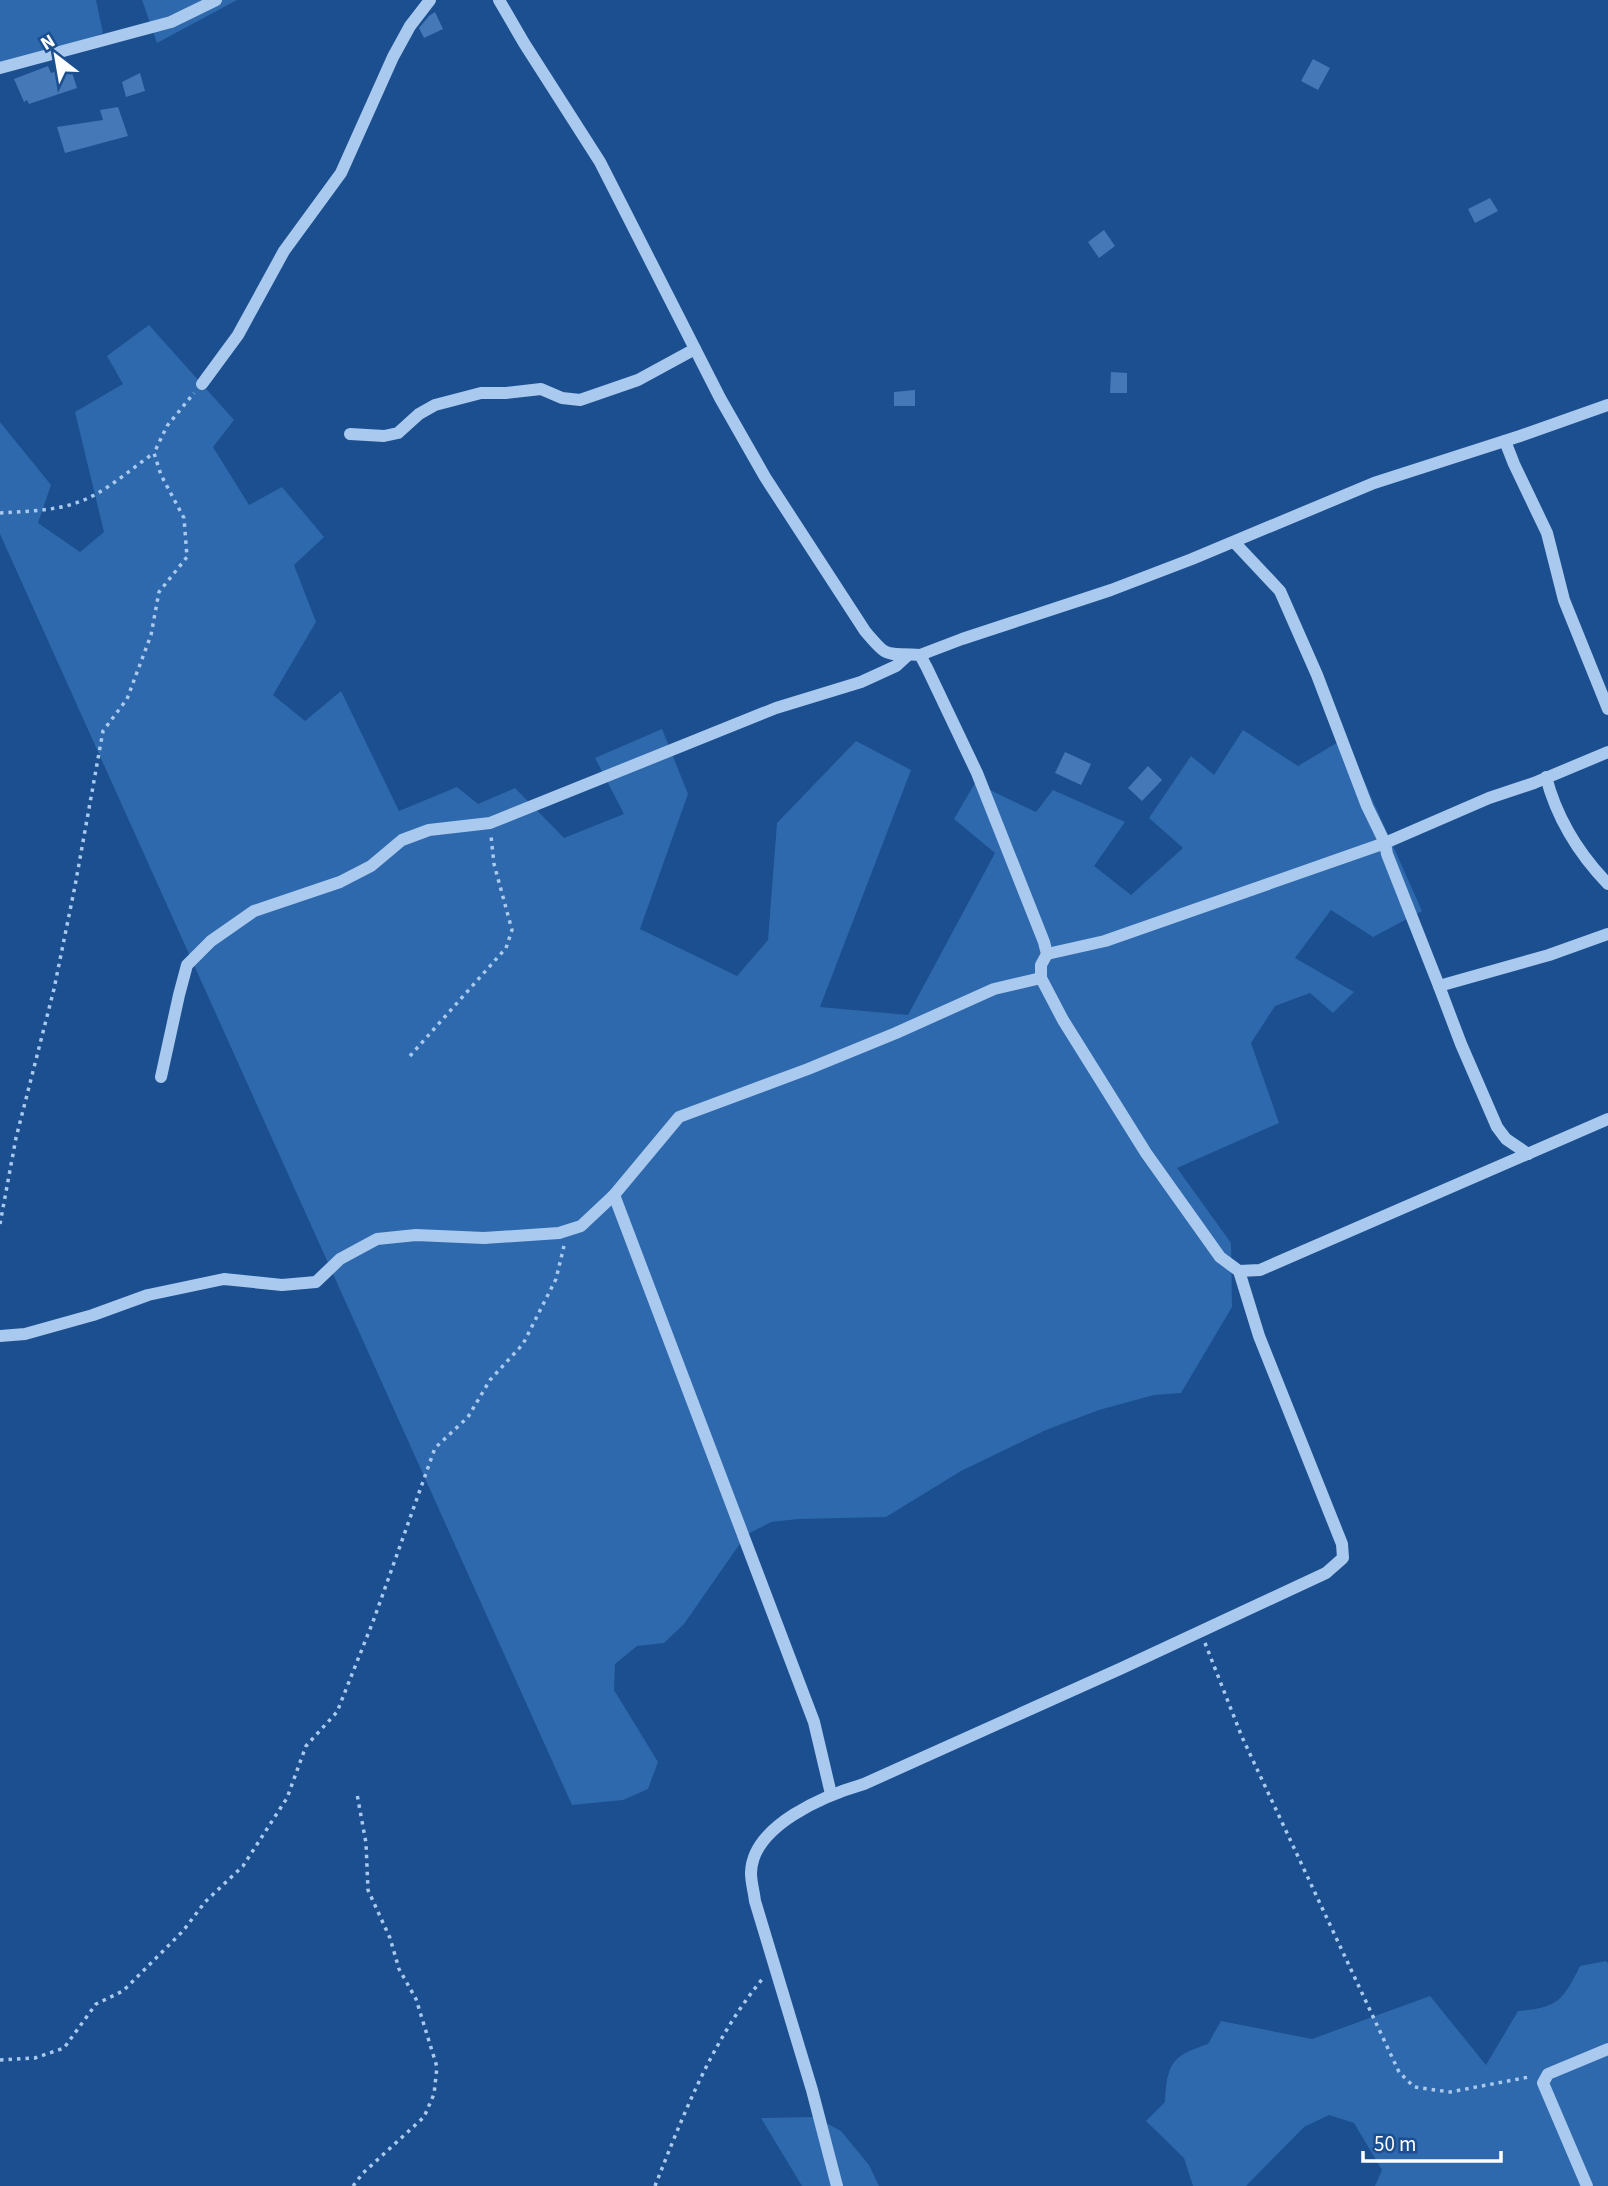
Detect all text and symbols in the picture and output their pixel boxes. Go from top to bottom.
north arrow [21,21,91,91]
text: N [36,28,60,58]
scale bar [1363,2120,1501,2164]
text: 50 m [1374,2129,1416,2159]

